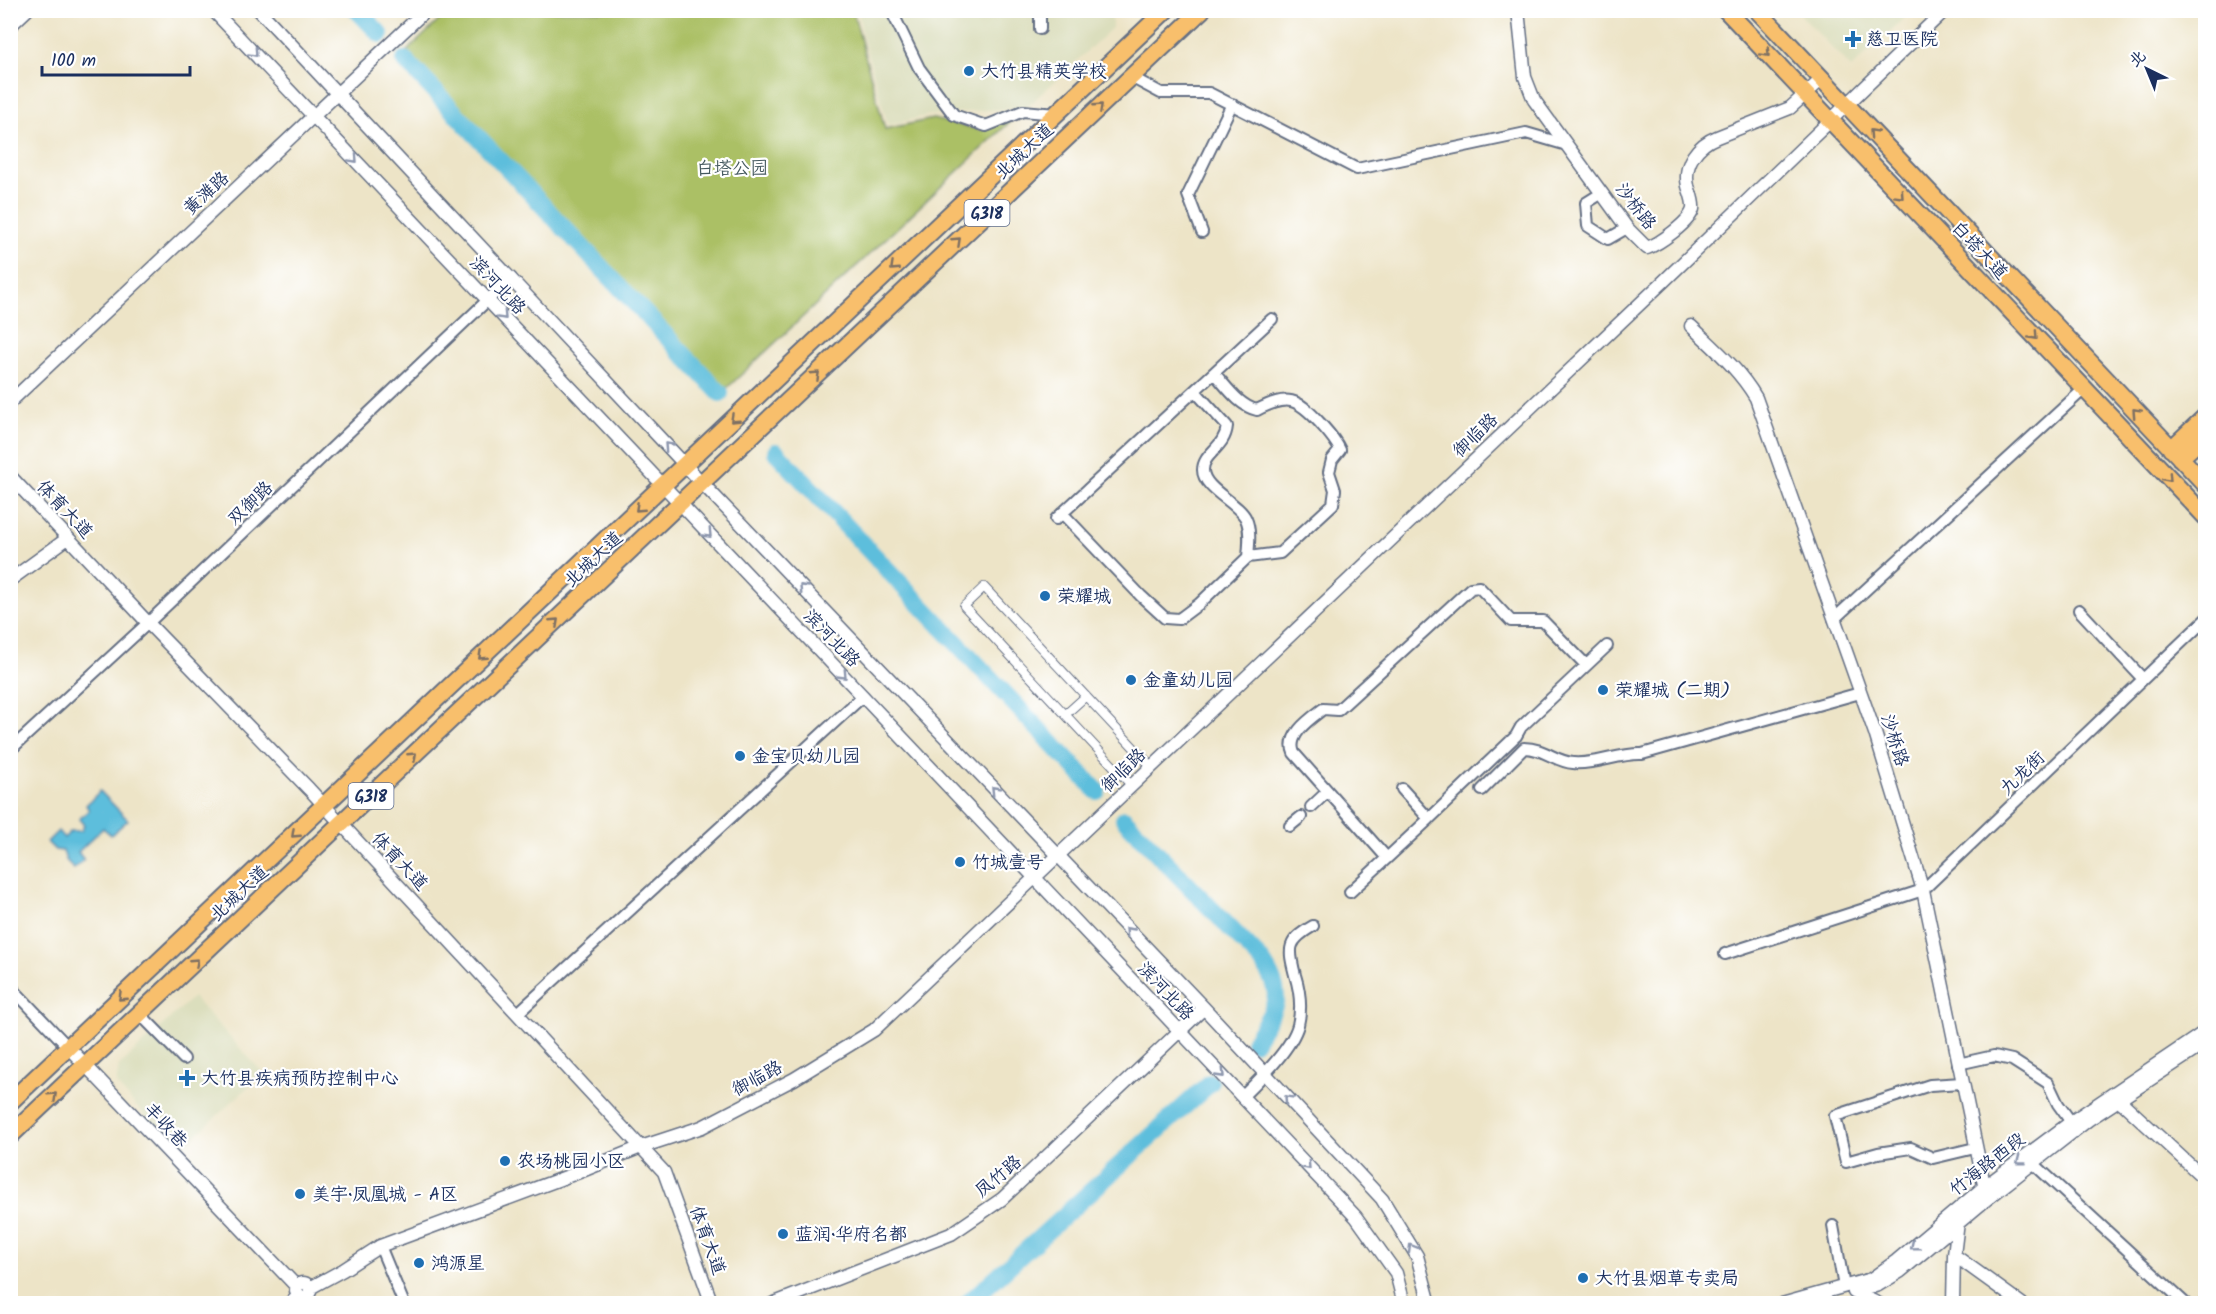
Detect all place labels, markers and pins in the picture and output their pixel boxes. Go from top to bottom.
place label: 慈卫医院 [1866,26,1938,55]
marker: 慈卫医院 [1844,30,1862,48]
place label: 大竹县精英学校 [981,58,1107,87]
marker: 大竹县精英学校 [962,64,976,78]
place label: 荣耀城 [1057,583,1111,612]
marker: 荣耀城 [1038,589,1052,603]
place label: 金童幼儿园 [1143,667,1233,696]
marker: 金童幼儿园 [1124,673,1138,687]
place label: 荣耀城 (二期) [1615,677,1730,706]
marker: 荣耀城 (二期) [1596,683,1610,697]
place label: 金宝贝幼儿园 [752,743,860,772]
marker: 金宝贝幼儿园 [733,749,747,763]
place label: 竹城壹号 [972,849,1044,878]
marker: 竹城壹号 [953,855,967,869]
place label: 大竹县疾病预防控制中心 [201,1065,399,1094]
marker: 大竹县疾病预防控制中心 [178,1069,196,1087]
place label: 农场桃园小区 [517,1148,625,1177]
marker: 农场桃园小区 [498,1154,512,1168]
place label: 美宇•凤凰城 - A区 [312,1181,458,1210]
marker: 美宇•凤凰城 - A区 [293,1187,307,1201]
place label: 蓝润•华府名都 [795,1221,907,1250]
marker: 蓝润•华府名都 [776,1227,790,1241]
place label: 鸿源星 [431,1250,485,1279]
marker: 鸿源星 [412,1256,426,1270]
place label: 大竹县烟草专卖局 [1595,1265,1739,1294]
marker: 大竹县烟草专卖局 [1576,1271,1590,1285]

